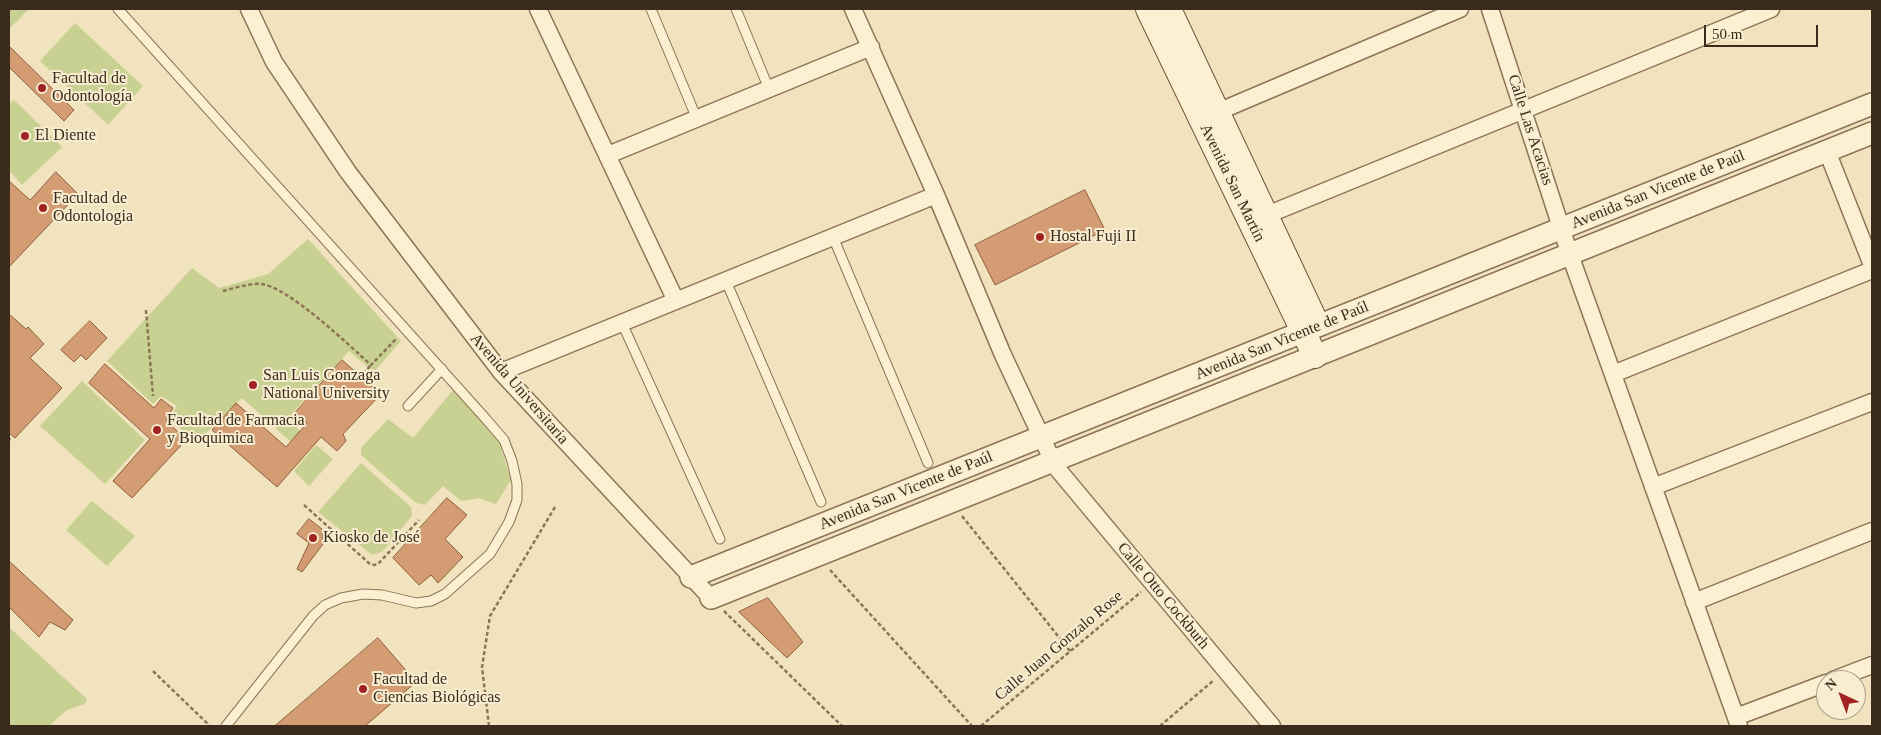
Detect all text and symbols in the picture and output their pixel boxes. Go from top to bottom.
scale bar [1706,15,1820,47]
text: 50 m [1712,26,1742,42]
place label: Facultad de Odontología [52,69,132,107]
street label: Calle Las Acacias [1503,72,1557,188]
marker: Facultad de Odontología [36,82,48,94]
street label: Avenida San Martín [1195,121,1269,245]
place label: El Diente [35,126,96,146]
marker: El Diente [19,130,31,142]
street label: Avenida San Vicente de Paúl [1568,146,1748,234]
place label: Facultad de Odontologia [53,189,133,227]
marker: Facultad de Odontologia [37,202,49,214]
place label: Hostal Fuji II [1050,227,1136,247]
marker: Hostal Fuji II [1034,231,1046,243]
street label: Avenida San Vicente de Paúl [1192,297,1372,385]
street label: Avenida Universitaria [466,330,572,448]
place label: San Luis Gonzaga National University [263,366,390,404]
marker: San Luis Gonzaga National University [247,379,259,391]
place label: Facultad de Farmacia y Bioquimica [167,411,305,449]
marker: Facultad de Farmacia y Bioquimica [151,424,163,436]
street label: Avenida San Vicente de Paúl [816,447,996,535]
place label: Kiosko de José [323,528,420,548]
marker: Kiosko de José [307,532,319,544]
street label: Calle Otto Cockburh [1113,539,1213,653]
street label: Calle Juan Gonzalo Rose [991,587,1127,705]
place label: Facultad de Ciencias Biológicas [373,670,501,708]
north arrow [1816,670,1866,720]
text: N [1822,675,1840,693]
marker: Facultad de Ciencias Biológicas [357,683,369,695]

